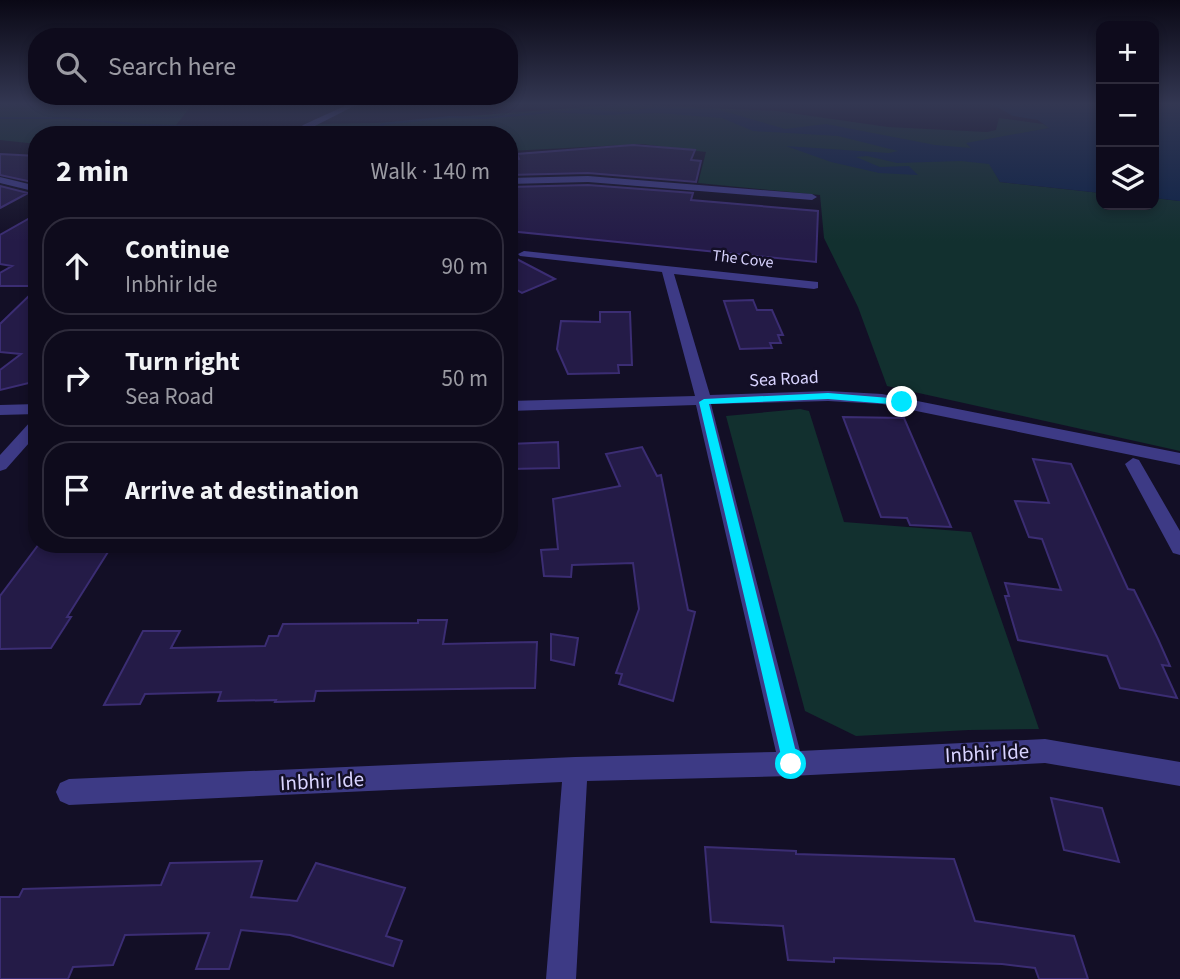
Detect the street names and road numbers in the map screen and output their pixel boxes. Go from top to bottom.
street label: The Cove [711,244,775,274]
street label: Sea Road [749,365,819,393]
street label: Inbhir Ide [944,736,1030,770]
street label: Inbhir Ide [279,764,365,798]

